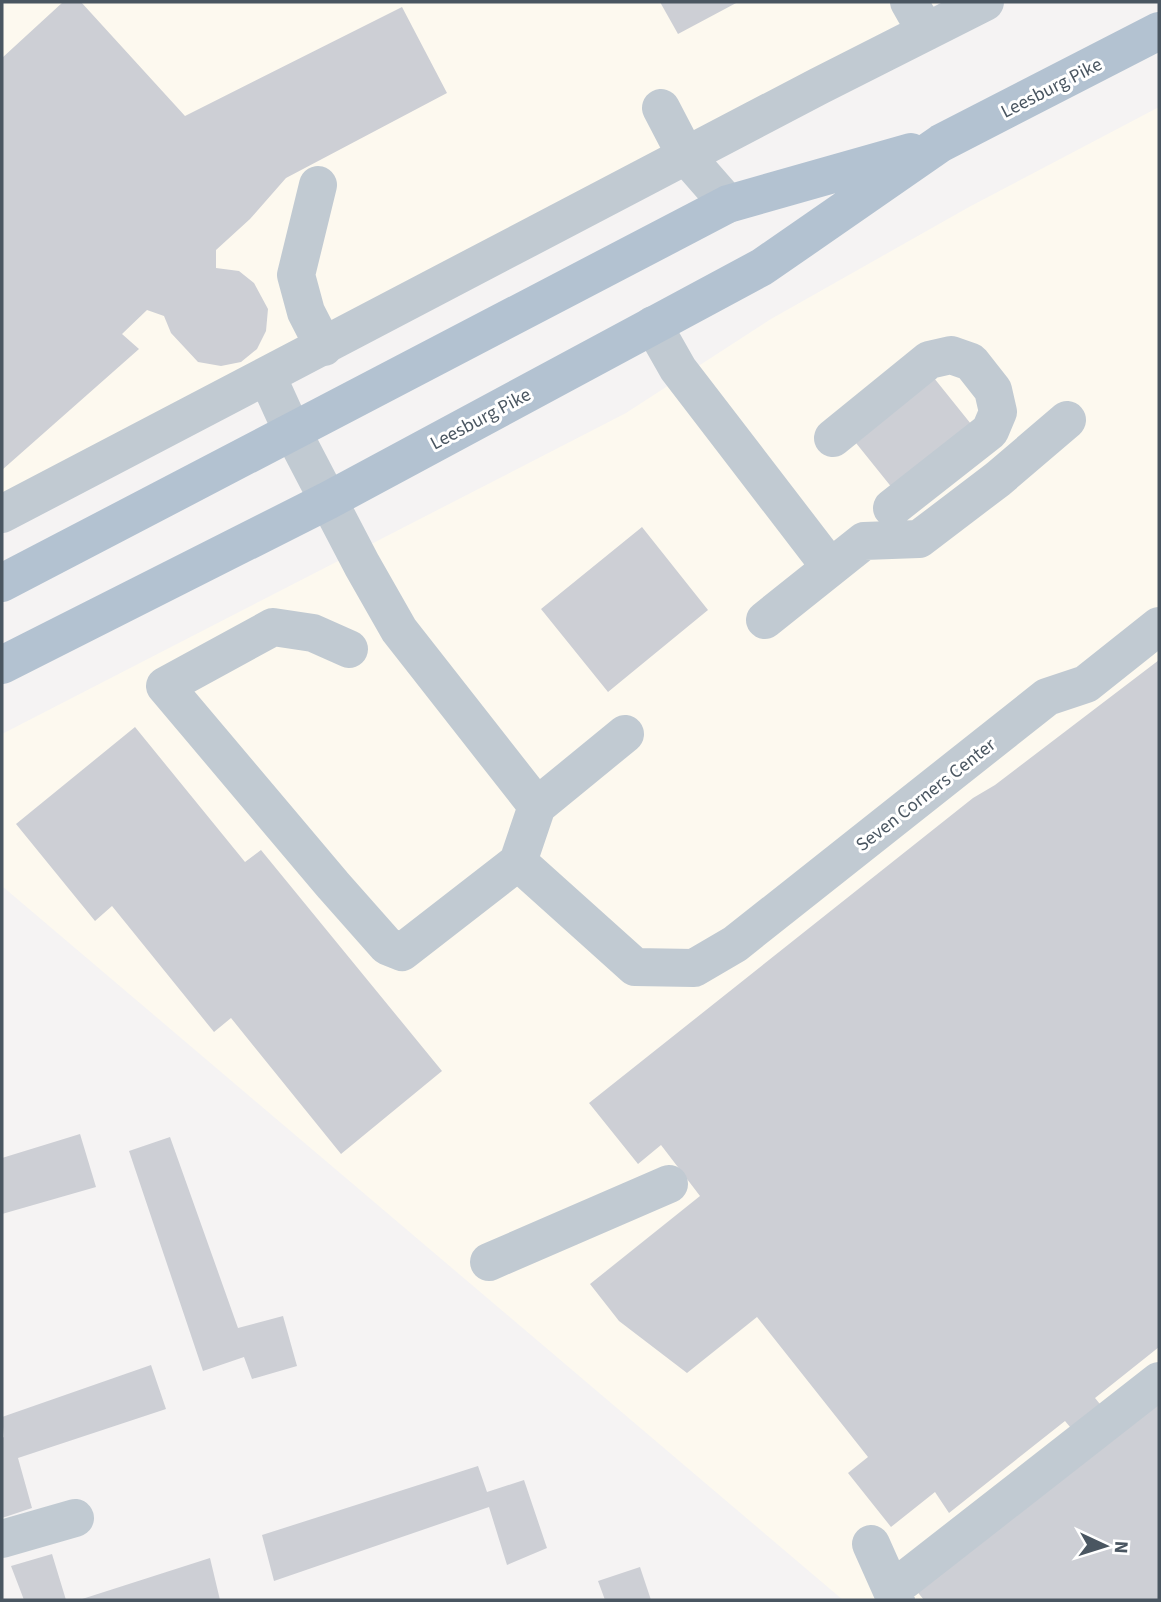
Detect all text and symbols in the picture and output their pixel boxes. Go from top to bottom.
street label: Leesburg Pike [996,51,1107,125]
street label: Leesburg Pike [426,381,536,457]
street label: Seven Corners Center [850,732,1002,858]
north arrow [1070,1511,1140,1581]
text: N [1107,1540,1134,1554]

